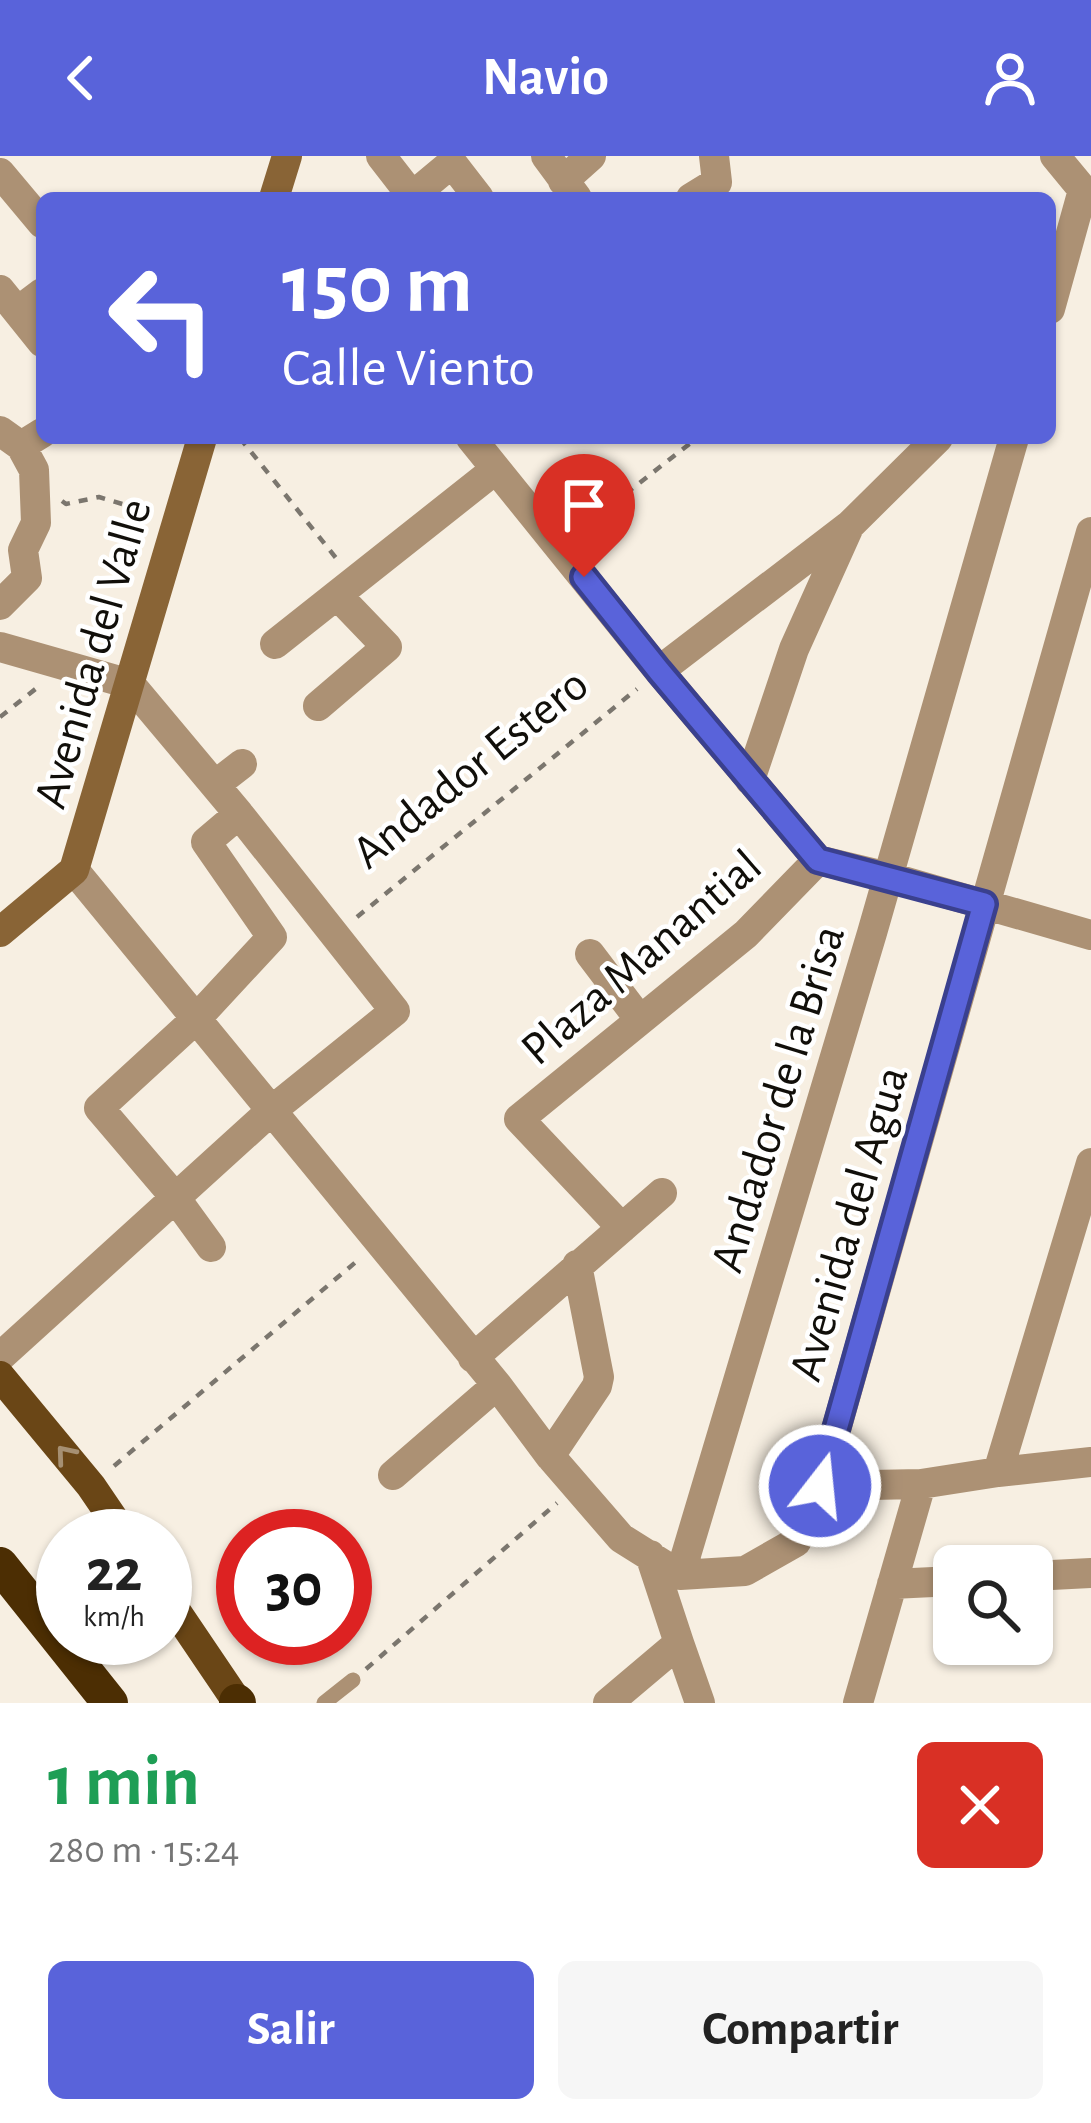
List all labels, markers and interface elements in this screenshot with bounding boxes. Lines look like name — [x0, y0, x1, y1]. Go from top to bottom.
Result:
icon: back — [48, 45, 114, 111]
icon: person — [977, 45, 1043, 111]
text: Navio — [482, 51, 609, 105]
icon: left — [84, 240, 240, 396]
text: 150 m — [282, 244, 473, 328]
text: Calle Viento — [282, 342, 535, 396]
pin — [533, 454, 635, 577]
icon: arrive — [551, 472, 617, 538]
street label: Avenida del Valle — [27, 494, 161, 814]
street label: Andador Estero — [344, 660, 598, 878]
street label: Plaza Manantial — [513, 842, 771, 1075]
street label: Andador de la Brisa — [703, 920, 854, 1278]
street label: Avenida del Agua — [782, 1061, 918, 1386]
position arrow — [757, 1423, 883, 1549]
one-way arrow — [57, 1446, 79, 1468]
speed limit sign: 30 — [216, 1509, 372, 1665]
text: 22 — [86, 1542, 142, 1602]
map controls — [933, 1545, 1053, 1665]
button: search — [933, 1545, 1053, 1665]
text: km/h — [83, 1602, 145, 1632]
button: close — [917, 1742, 1043, 1868]
text: 1 min — [48, 1746, 200, 1818]
text: 280 m · 15:24 — [48, 1831, 239, 1870]
button: Salir — [48, 1961, 534, 2099]
button: Compartir — [558, 1961, 1043, 2099]

